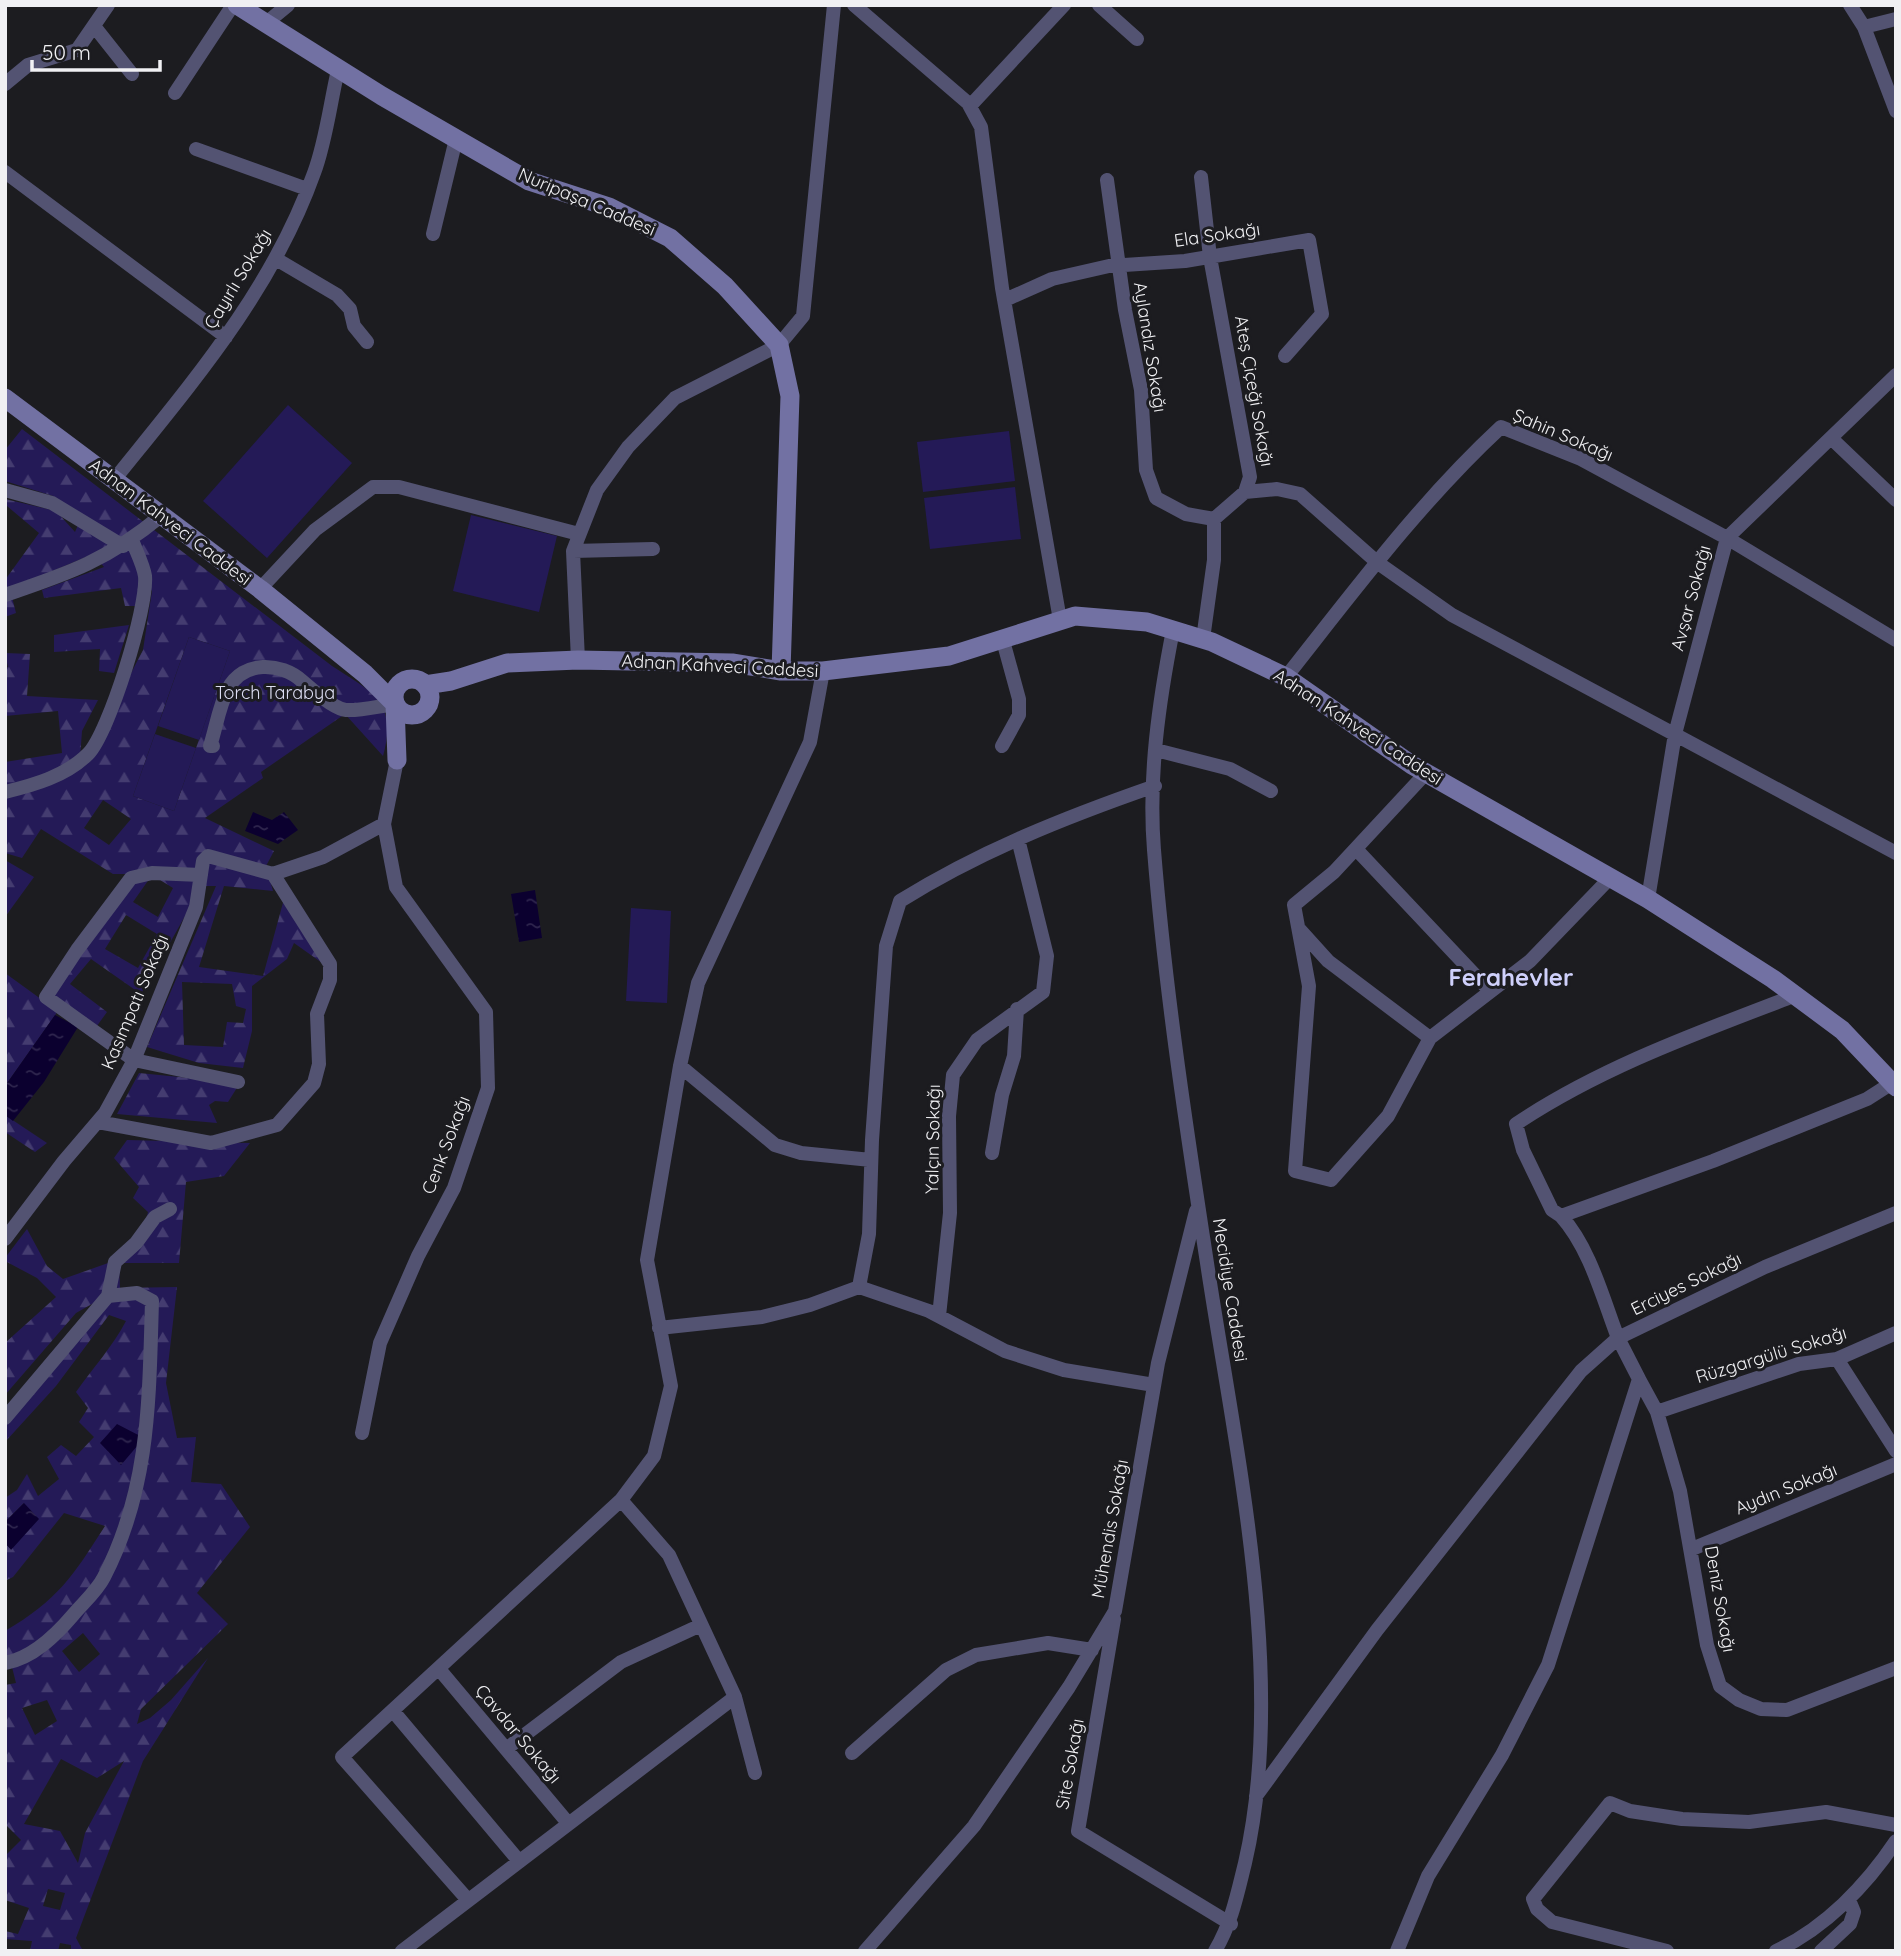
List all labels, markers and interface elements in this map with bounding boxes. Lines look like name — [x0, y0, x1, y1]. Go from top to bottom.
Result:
scale bar — [32, 28, 159, 72]
text: 50 m — [42, 39, 91, 65]
street label: Nuripaşa Caddesi — [515, 162, 659, 241]
street label: Ela Sokağı — [1172, 217, 1261, 252]
street label: Çayırlı Sokağı — [199, 224, 277, 333]
street label: Aylandız Sokağı — [1129, 280, 1172, 414]
street label: Ateş Çiçeği Sokağı — [1230, 314, 1279, 468]
street label: Şahin Sokağı — [1509, 403, 1617, 466]
street label: Adnan Kahveci Caddesi — [85, 453, 256, 590]
street label: Avşar Sokağı — [1665, 543, 1716, 653]
street label: Adnan Kahveci Caddesi — [621, 649, 819, 682]
street label: Adnan Kahveci Caddesi — [1269, 663, 1447, 790]
park label: Torch Tarabya — [215, 681, 335, 704]
street label: Kasımpatı Sokağı — [96, 931, 173, 1073]
district label: Ferahevler — [1449, 962, 1573, 992]
street label: Yalçın Sokağı — [920, 1084, 945, 1194]
street label: Cenk Sokağı — [416, 1092, 475, 1197]
street label: Mecidiye Caddesi — [1208, 1216, 1253, 1363]
street label: Erciyes Sokağı — [1627, 1247, 1745, 1320]
street label: Rüzgargülü Sokağı — [1693, 1321, 1849, 1388]
street label: Mühendis Sokağı — [1086, 1458, 1133, 1600]
street label: Aydın Sokağı — [1731, 1458, 1840, 1519]
street label: Deniz Sokağı — [1700, 1544, 1741, 1654]
street label: Çavdar Sokağı — [470, 1680, 566, 1788]
street label: Site Sokağı — [1050, 1717, 1089, 1811]

